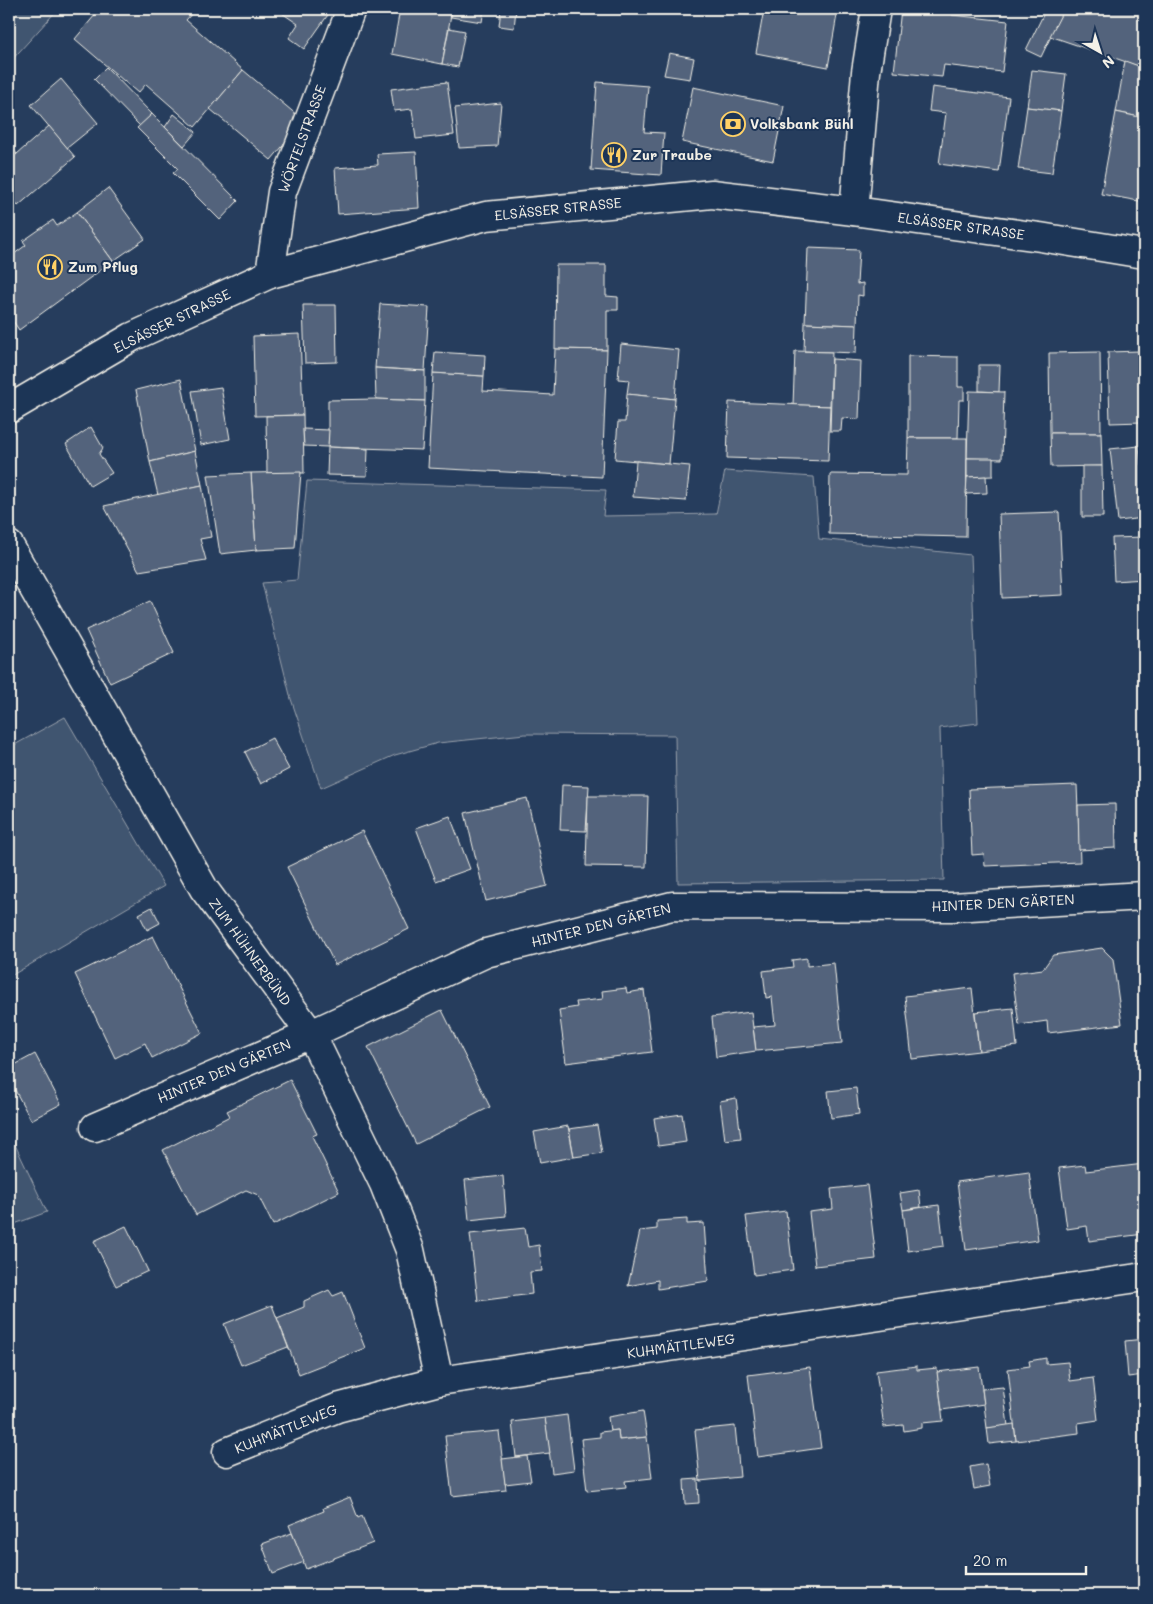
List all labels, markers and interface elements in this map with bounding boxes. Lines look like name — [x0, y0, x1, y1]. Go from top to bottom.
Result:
north arrow — [1076, 28, 1126, 78]
text: N — [1098, 52, 1119, 73]
street label: WÖRTELSTRASSE — [273, 82, 330, 195]
bank icon: Volksbank Bühl — [720, 111, 746, 137]
place label: Volksbank Bühl — [750, 114, 854, 133]
restaurant icon: Zur Traube — [601, 142, 627, 168]
place label: Zur Traube — [632, 145, 712, 164]
street label: ELSÄSSER STRASSE — [493, 192, 622, 225]
street label: ELSÄSSER STRASSE — [896, 207, 1026, 244]
restaurant icon: Zum Pflug — [37, 254, 63, 280]
place label: Zum Pflug — [68, 257, 138, 276]
street label: ELSÄSSER STRASSE — [110, 284, 233, 357]
street label: HINTER DEN GÄRTEN — [931, 889, 1075, 916]
street label: ZUM HÜHNERBÜND — [205, 894, 296, 1009]
street label: HINTER DEN GÄRTEN — [529, 898, 673, 951]
street label: HINTER DEN GÄRTEN — [154, 1034, 294, 1107]
street label: KUHMÄTTLEWEG — [626, 1329, 736, 1362]
street label: KUHMÄTTLEWEG — [232, 1399, 340, 1458]
scale bar — [966, 1544, 1086, 1576]
text: 20 m — [973, 1550, 1007, 1570]

